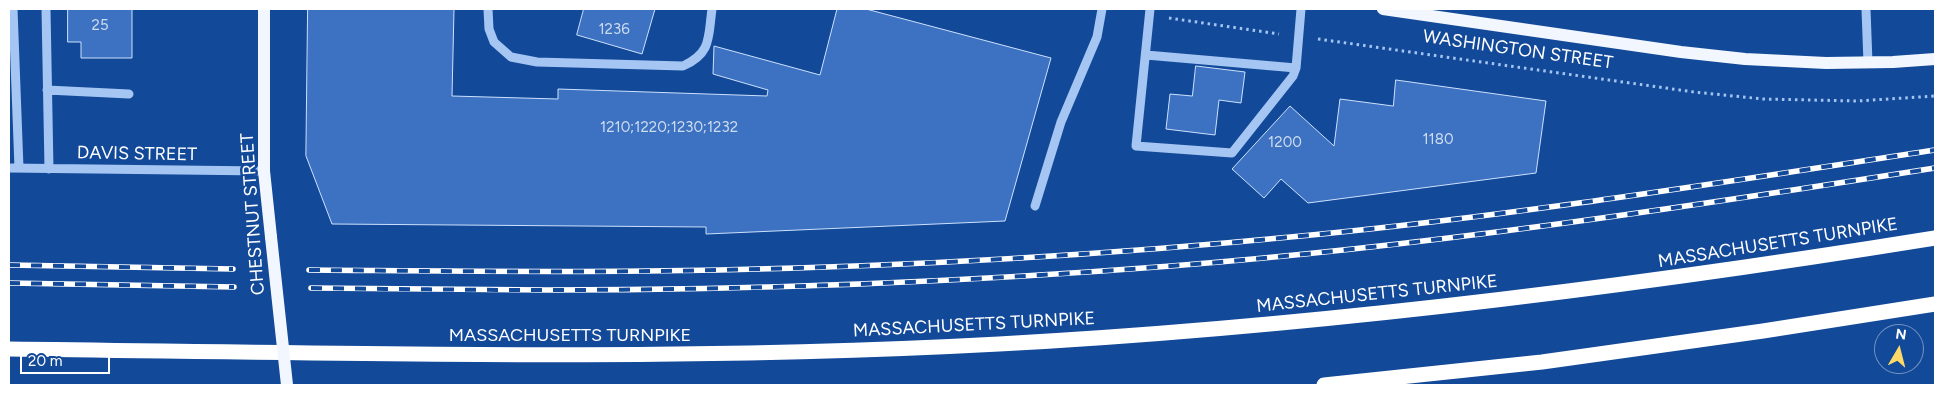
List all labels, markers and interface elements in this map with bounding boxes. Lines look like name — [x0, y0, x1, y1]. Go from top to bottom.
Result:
house number: 25 — [91, 17, 109, 35]
house number: 1236 — [598, 21, 630, 39]
street label: WASHINGTON STREET — [1422, 26, 1614, 74]
house number: 1210;1220;1230;1232 — [600, 119, 738, 137]
house number: 1180 — [1422, 131, 1454, 149]
street label: CHESTNUT STREET — [237, 132, 269, 296]
house number: 1200 — [1268, 134, 1302, 152]
street label: DAVIS STREET — [77, 142, 197, 166]
street label: MASSACHUSETTS TURNPIKE — [1657, 213, 1899, 273]
street label: MASSACHUSETTS TURNPIKE — [1255, 271, 1499, 317]
street label: MASSACHUSETTS TURNPIKE — [852, 308, 1096, 342]
north arrow — [1874, 324, 1924, 374]
street label: MASSACHUSETTS TURNPIKE — [449, 325, 691, 347]
text: N — [1894, 325, 1908, 344]
scale bar — [22, 342, 112, 374]
text: 20 m — [28, 352, 62, 370]

